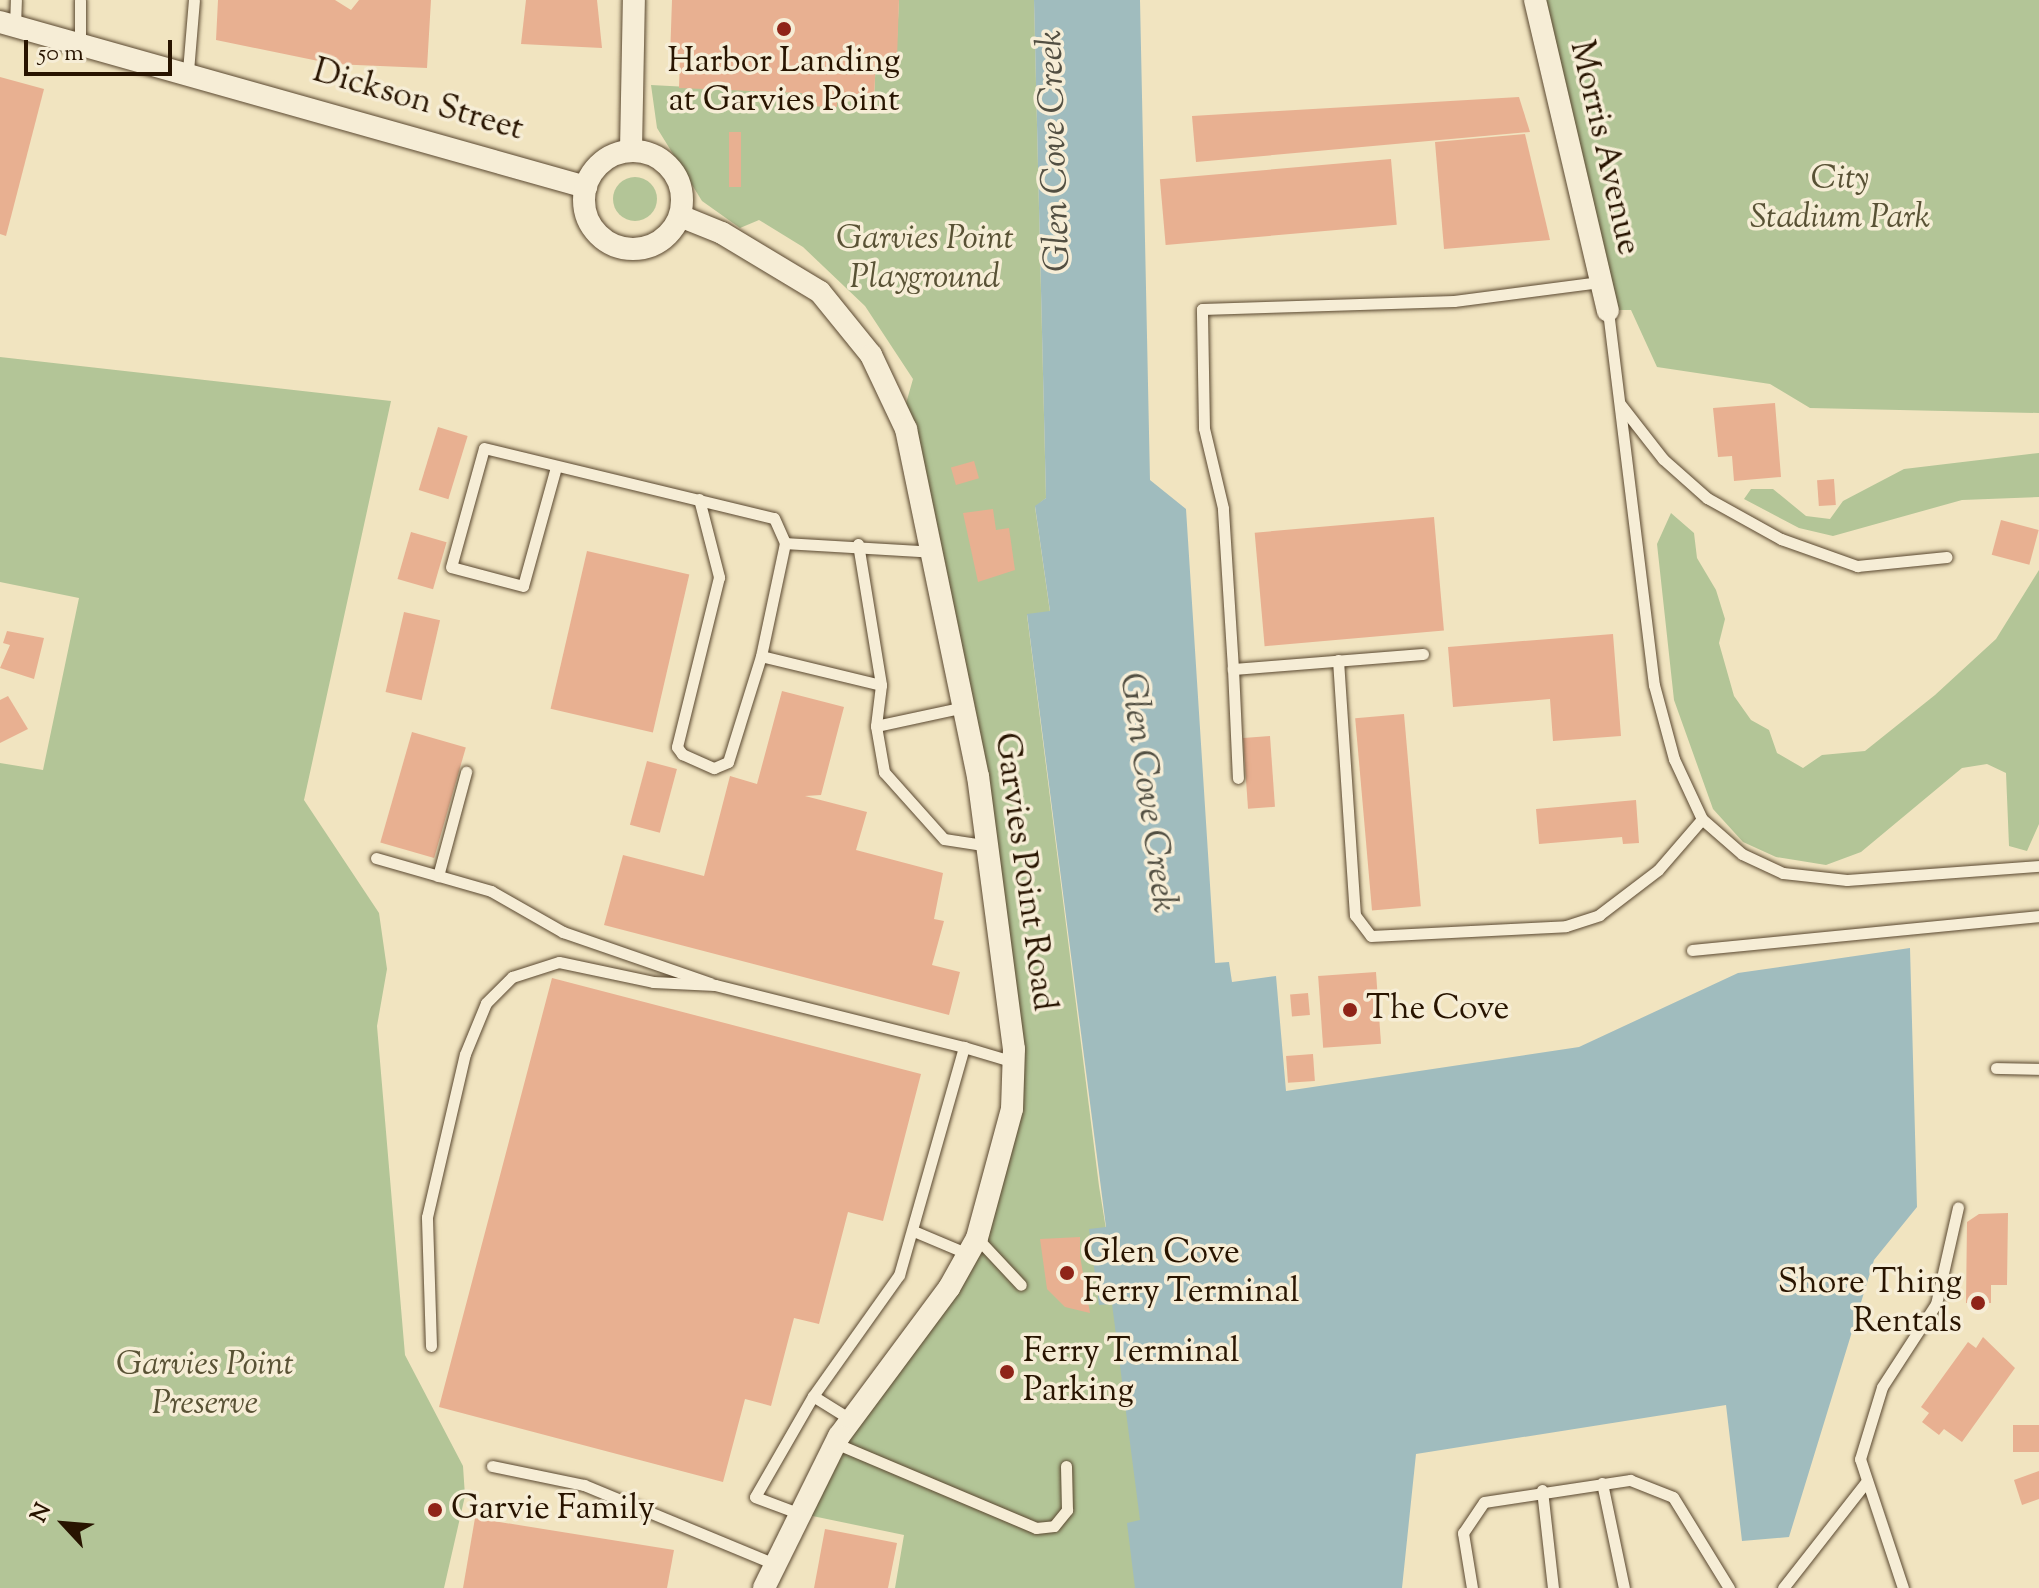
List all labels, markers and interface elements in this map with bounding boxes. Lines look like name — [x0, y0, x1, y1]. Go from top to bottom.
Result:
marker: Harbor Landing at Garvies Point — [775, 20, 793, 38]
scale bar — [28, 24, 176, 74]
water label: Glen Cove Creek — [1030, 30, 1082, 272]
text: 50 m — [38, 37, 84, 71]
street label: Morris Avenue — [1560, 37, 1648, 259]
place label: Harbor Landing at Garvies Point — [668, 42, 900, 122]
street label: Dickson Street — [308, 51, 528, 151]
park label: City Stadium Park — [1750, 159, 1930, 238]
park label: Garvies Point Playground — [836, 219, 1014, 298]
water label: Glen Cove Creek — [1108, 670, 1184, 916]
street label: Garvies Point Road — [984, 730, 1064, 1014]
place label: The Cove — [1366, 990, 1509, 1030]
marker: The Cove — [1341, 1001, 1359, 1019]
place label: Glen Cove Ferry Terminal — [1083, 1233, 1299, 1312]
place label: Shore Thing Rentals — [1778, 1263, 1962, 1342]
marker: Glen Cove Ferry Terminal — [1058, 1264, 1076, 1282]
marker: Shore Thing Rentals — [1969, 1294, 1987, 1312]
place label: Ferry Terminal Parking — [1023, 1332, 1239, 1412]
park label: Garvies Point Preserve — [116, 1345, 294, 1424]
marker: Ferry Terminal Parking — [998, 1363, 1016, 1381]
north arrow — [24, 1484, 104, 1564]
place label: Garvie Family — [451, 1490, 655, 1530]
text: N — [24, 1499, 61, 1528]
marker: Garvie Family — [426, 1501, 444, 1519]

